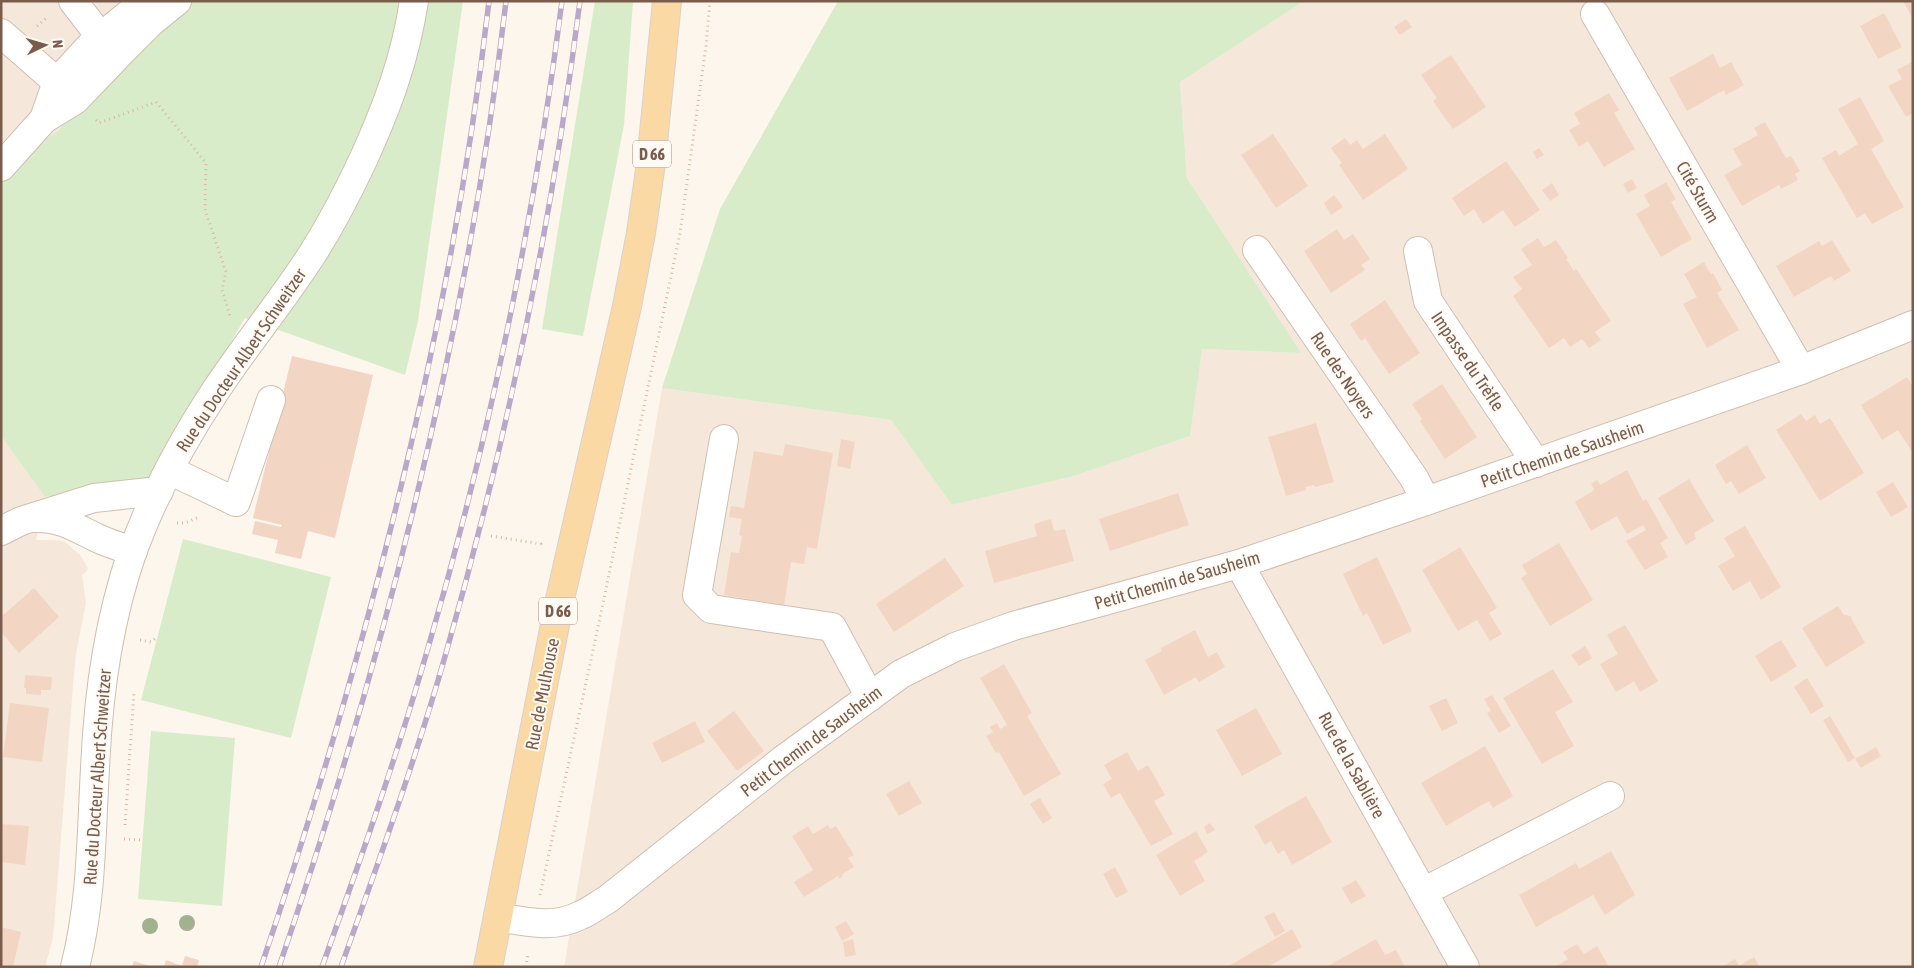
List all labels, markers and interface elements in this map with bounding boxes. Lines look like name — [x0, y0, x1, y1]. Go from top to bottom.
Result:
north arrow — [20, 20, 70, 70]
text: N — [50, 39, 66, 49]
road number: D 66 — [633, 140, 671, 168]
street label: Cité Sturm — [1672, 157, 1724, 227]
street label: Rue du Docteur Albert Schweitzer — [172, 264, 311, 456]
street label: Impasse du Trèfle — [1427, 307, 1509, 415]
street label: Rue des Noyers — [1306, 328, 1380, 422]
street label: Petit Chemin de Sausheim — [1478, 416, 1646, 492]
street label: Petit Chemin de Sausheim — [1092, 546, 1262, 614]
road number: D 66 — [539, 598, 577, 624]
street label: Rue de Mulhouse — [521, 636, 563, 752]
street label: Rue du Docteur Albert Schweitzer — [79, 667, 115, 886]
street label: Petit Chemin de Sausheim — [736, 681, 886, 801]
street label: Rue de la Sablière — [1314, 708, 1390, 822]

